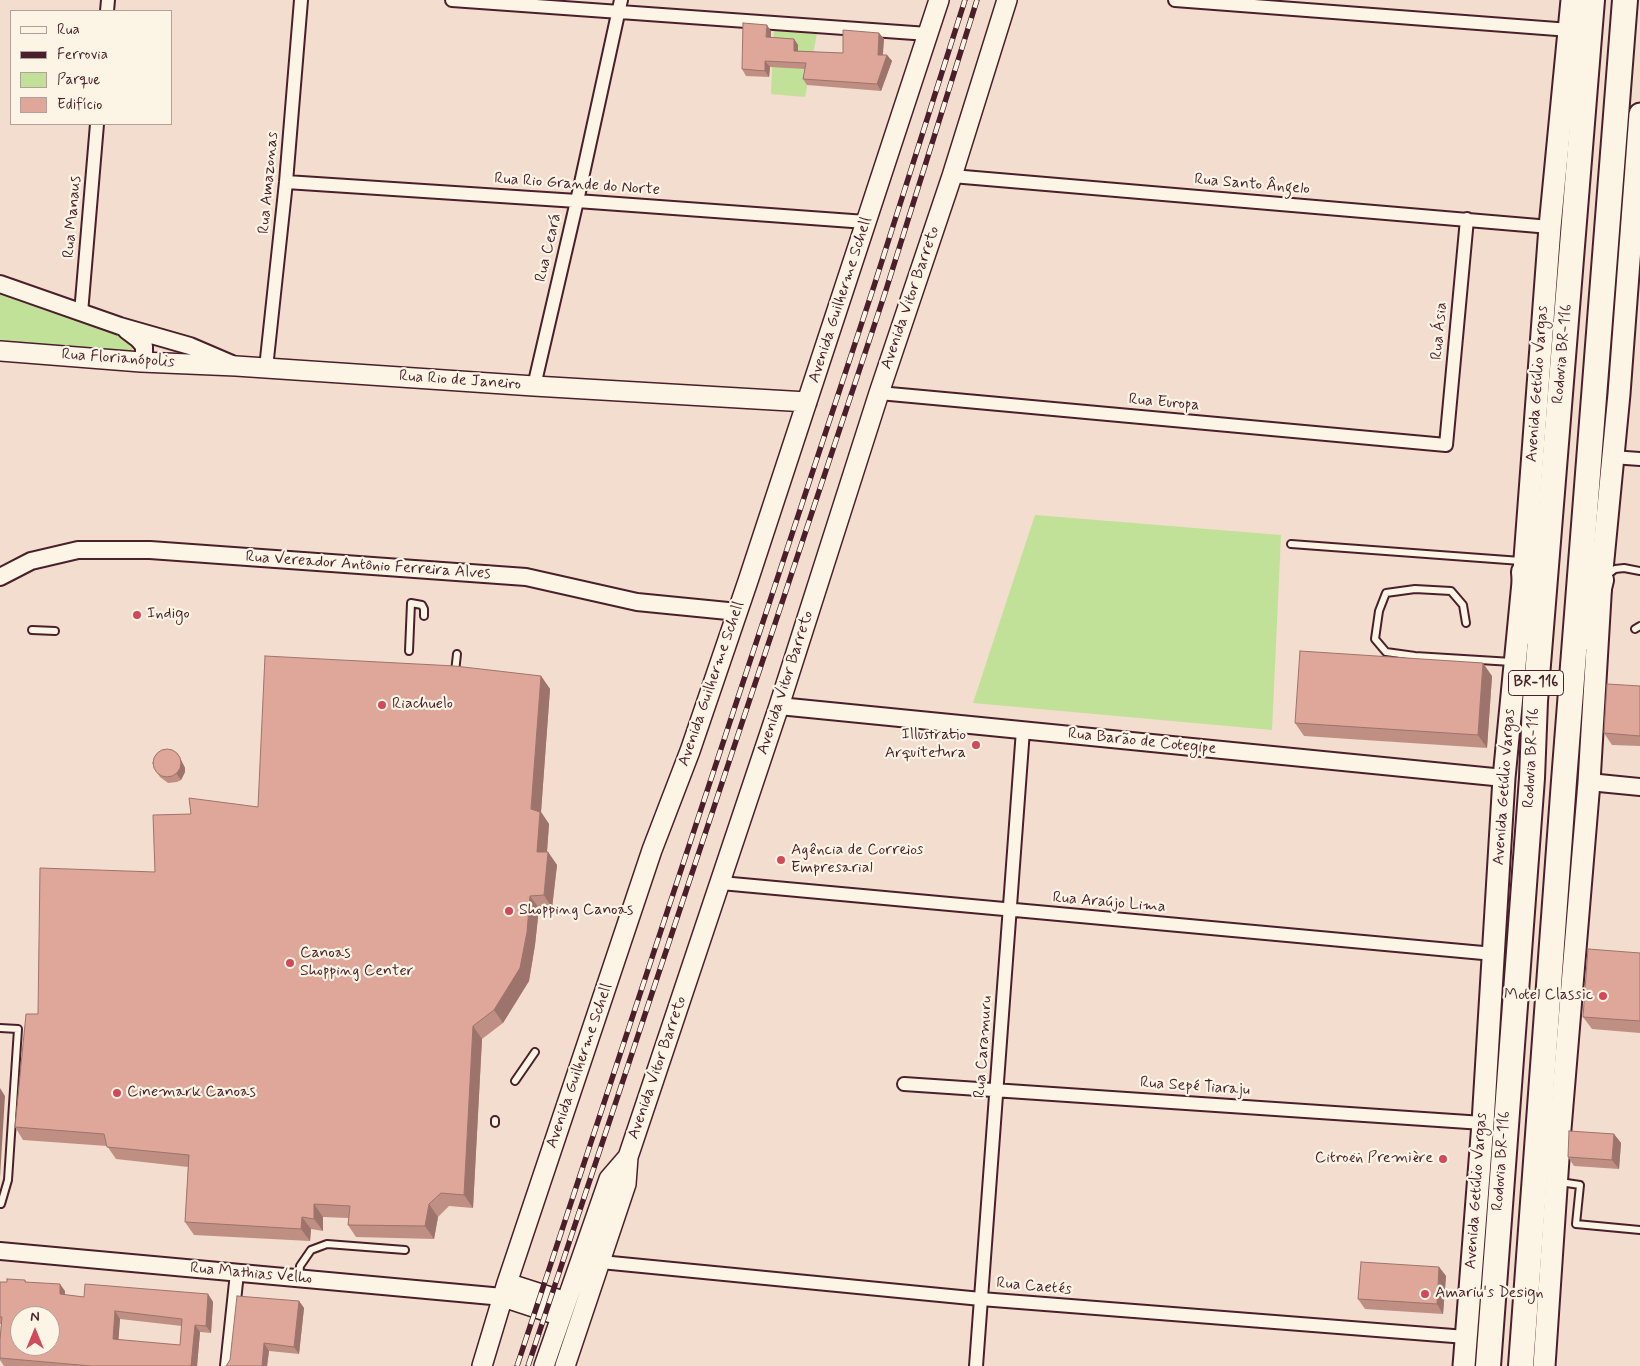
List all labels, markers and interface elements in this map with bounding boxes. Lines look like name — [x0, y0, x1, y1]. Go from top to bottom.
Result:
legend — [10, 10, 172, 125]
text: Rua — [57, 20, 80, 40]
text: Ferrovia — [57, 45, 108, 65]
text: Parque — [57, 70, 100, 90]
text: Edifício — [57, 95, 102, 115]
street label: Rua Amazonas — [255, 131, 283, 235]
street label: Rua Rio Grande do Norte — [493, 170, 661, 200]
street label: Rua Santo Ângelo — [1193, 170, 1311, 200]
street label: Rua Manaus — [60, 175, 86, 259]
street label: Rua Ceará — [532, 212, 566, 284]
street label: Avenida Guilherme Schell — [805, 215, 877, 385]
street label: Avenida Vitor Barreto — [878, 224, 944, 372]
street label: Rua Ásia — [1428, 301, 1452, 361]
street label: Rodovia BR-116 — [1549, 303, 1577, 405]
street label: Avenida Getúlio Vargas — [1523, 305, 1553, 463]
street label: Rua Florianópolis — [61, 345, 175, 373]
street label: Rua Rio de Janeiro — [398, 367, 522, 395]
street label: Rua Europa — [1128, 390, 1200, 416]
street label: Rua Vereador Antônio Ferreira Alves — [245, 548, 491, 584]
street label: Avenida Guilherme Schell — [675, 599, 749, 769]
place label: Indigo — [147, 605, 190, 625]
marker: Indigo — [131, 609, 143, 621]
street label: Avenida Vitor Barreto — [754, 609, 818, 757]
road number: BR-116 — [1508, 670, 1564, 696]
place label: Riachuelo — [392, 695, 453, 715]
marker: Riachuelo — [376, 699, 388, 711]
street label: Rodovia BR-116 — [1520, 707, 1544, 809]
street label: Avenida Getúlio Vargas — [1490, 708, 1520, 866]
street label: Rua Barão de Cotegipe — [1067, 725, 1217, 759]
place label: Illustratio Arquitetura — [885, 726, 966, 764]
marker: Illustratio Arquitetura — [970, 739, 982, 751]
place label: Agência de Correios Empresarial — [791, 841, 923, 879]
marker: Agência de Correios Empresarial — [775, 854, 787, 866]
street label: Rua Araújo Lima — [1052, 888, 1166, 918]
place label: Shopping Canoas — [519, 901, 633, 921]
marker: Shopping Canoas — [503, 905, 515, 917]
place label: Canoas Shopping Center — [300, 944, 413, 982]
marker: Canoas Shopping Center — [284, 957, 296, 969]
street label: Avenida Guilherme Schell — [543, 981, 617, 1151]
place label: Motel Classic — [1504, 986, 1593, 1006]
marker: Motel Classic — [1597, 990, 1609, 1002]
street label: Avenida Vitor Barreto — [625, 994, 691, 1142]
street label: Rua Caramuru — [971, 995, 997, 1099]
street label: Rua Sepé Tiaraju — [1139, 1074, 1251, 1100]
place label: Cinemark Canoas — [127, 1083, 256, 1103]
marker: Cinemark Canoas — [111, 1087, 123, 1099]
street label: Rodovia BR-116 — [1489, 1110, 1515, 1212]
street label: Avenida Getúlio Vargas — [1462, 1112, 1492, 1270]
place label: Citroën Première — [1315, 1149, 1433, 1169]
marker: Citroën Première — [1437, 1153, 1449, 1165]
street label: Rua Mathias Velho — [189, 1259, 313, 1289]
street label: Rua Caetés — [995, 1274, 1073, 1300]
place label: Amariu's Design — [1435, 1284, 1544, 1304]
marker: Amariu's Design — [1419, 1288, 1431, 1300]
north arrow — [10, 1306, 60, 1356]
text: N — [30, 1308, 40, 1326]

